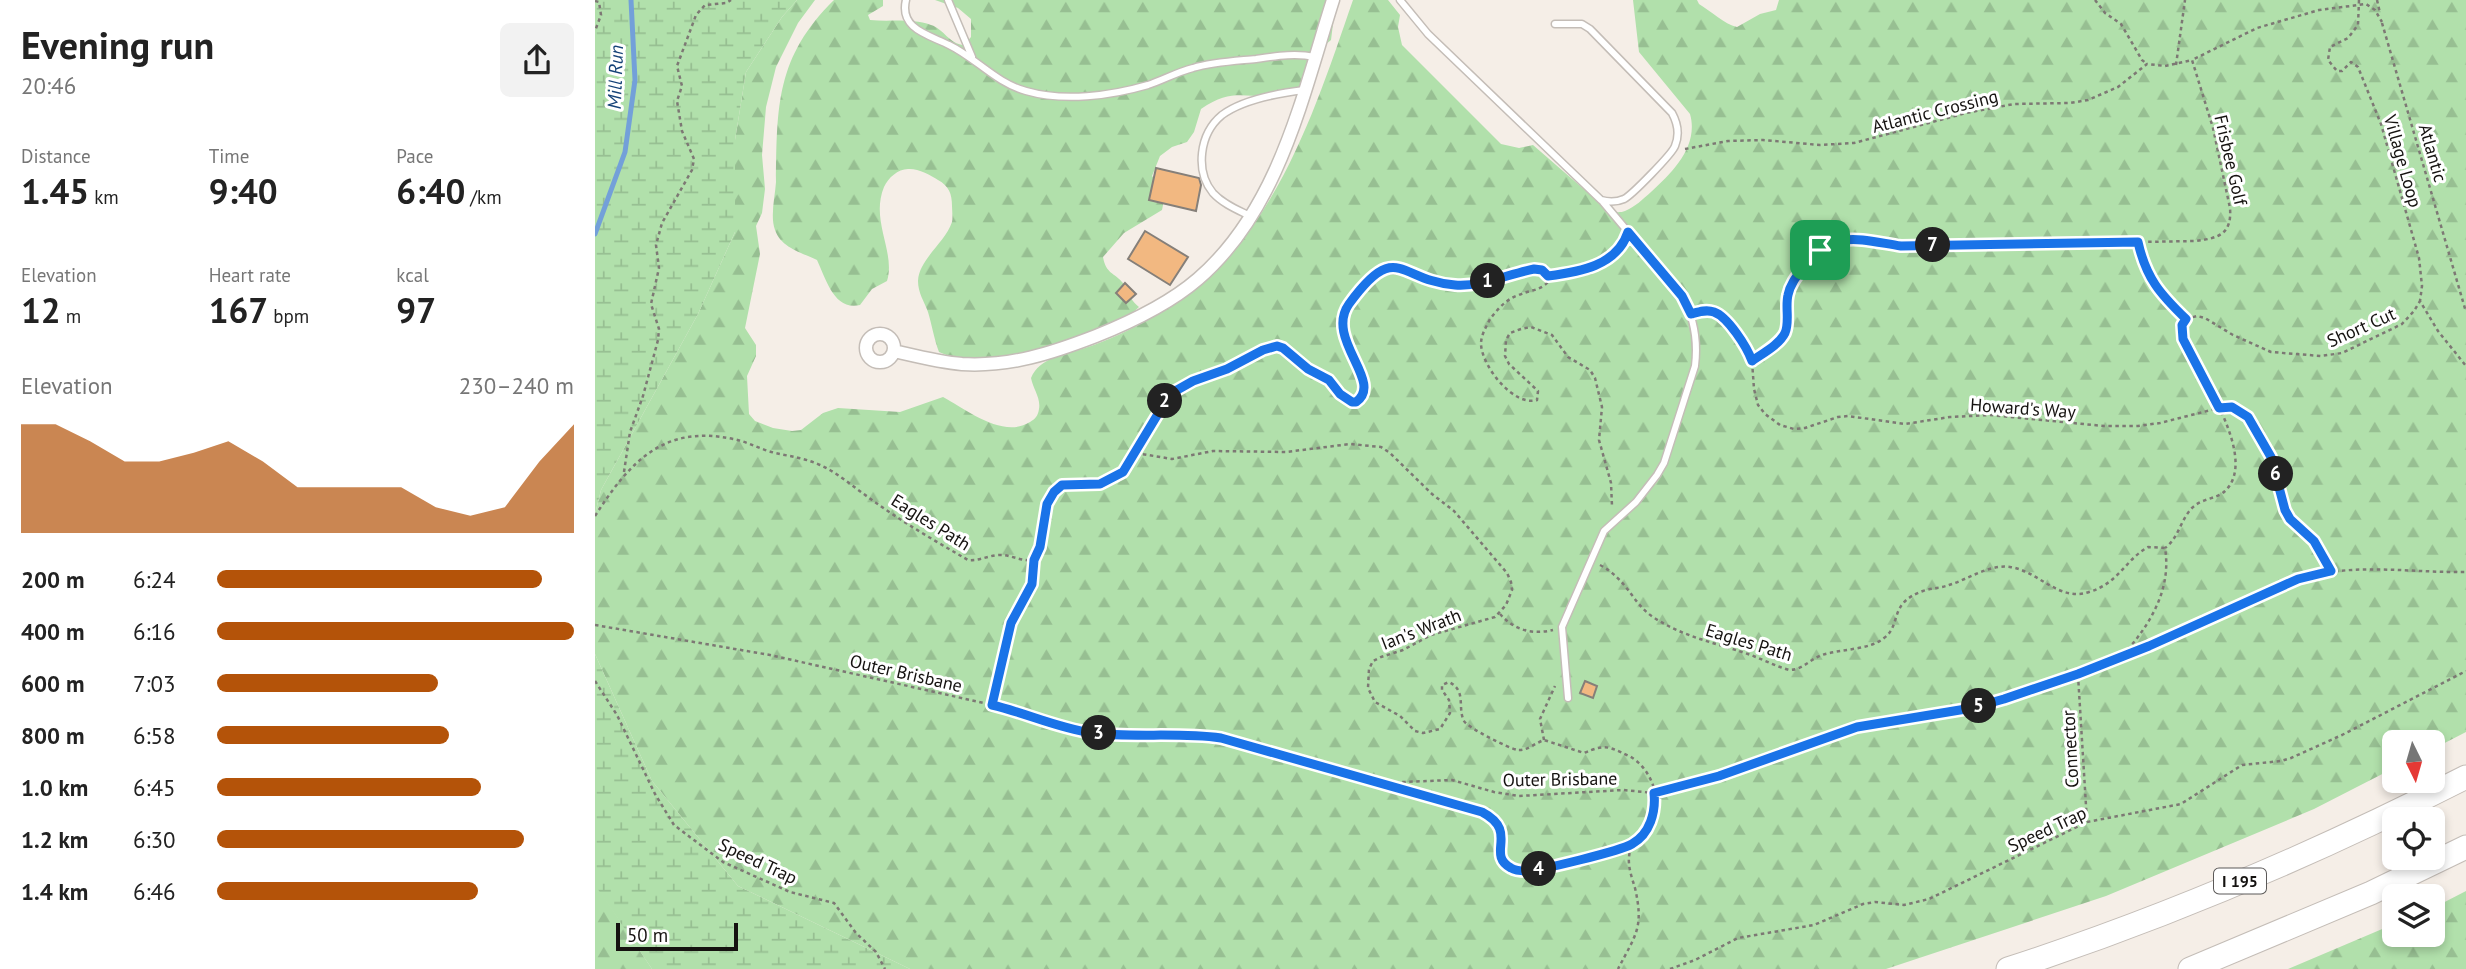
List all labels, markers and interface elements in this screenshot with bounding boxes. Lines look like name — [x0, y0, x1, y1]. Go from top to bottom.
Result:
text: Evening run — [21, 20, 214, 69]
button: share — [500, 23, 574, 97]
water label: Mill Run — [602, 44, 628, 110]
text: 20:46 — [21, 71, 76, 100]
street label: Atlantic Crossing — [1870, 84, 2000, 138]
street label: Village Loop — [2379, 111, 2427, 210]
street label: Frisbee Golf — [2209, 113, 2253, 209]
street label: Atlantic — [2414, 121, 2452, 185]
text: Distance — [21, 144, 91, 168]
text: Time — [209, 144, 249, 168]
text: Pace — [396, 144, 434, 168]
text: 1.45 — [21, 168, 89, 214]
text: 9:40 — [209, 168, 278, 214]
text: 6:40 — [396, 168, 465, 214]
text: km — [89, 185, 119, 209]
text: /km — [465, 185, 502, 209]
pin — [1790, 220, 1850, 280]
pin: 7 — [1915, 228, 1951, 262]
icon: arrive — [1801, 231, 1839, 269]
text: 7 — [1927, 232, 1938, 256]
text: Elevation — [21, 263, 97, 287]
text: Heart rate — [209, 263, 291, 287]
text: kcal — [396, 263, 429, 287]
pin: 1 — [1471, 264, 1505, 298]
text: 1 — [1482, 268, 1493, 292]
text: 12 — [21, 287, 61, 333]
text: 167 — [209, 287, 268, 333]
text: 97 — [396, 287, 436, 333]
street label: Short Cut — [2323, 302, 2399, 352]
text: m — [61, 304, 81, 328]
text: bpm — [268, 304, 309, 328]
text: Elevation — [21, 371, 113, 400]
text: 230–240 m — [459, 371, 574, 400]
pin: 2 — [1147, 384, 1183, 418]
text: 2 — [1159, 388, 1170, 412]
street label: Howard's Way — [1969, 393, 2077, 423]
pin: 6 — [2259, 456, 2293, 491]
text: 6 — [2270, 461, 2281, 485]
street label: Eagles Path — [887, 489, 975, 555]
text: 200 m — [21, 565, 84, 594]
text: 6:24 — [133, 565, 176, 594]
street label: Ian's Wrath — [1378, 603, 1464, 655]
text: 400 m — [21, 617, 84, 646]
text: 6:16 — [133, 617, 176, 646]
street label: Eagles Path — [1703, 618, 1795, 666]
street label: Outer Brisbane — [848, 649, 964, 697]
text: 600 m — [21, 669, 84, 698]
text: 7:03 — [133, 669, 176, 698]
pin: 5 — [1961, 688, 1997, 724]
text: 5 — [1973, 693, 1984, 717]
street label: Connector — [2056, 710, 2084, 788]
pin: 3 — [1081, 716, 1117, 750]
text: 3 — [1093, 720, 1104, 744]
text: 800 m — [21, 721, 84, 750]
text: 6:58 — [133, 721, 176, 750]
north arrow — [2382, 730, 2445, 793]
map controls — [2382, 730, 2445, 947]
street label: Outer Brisbane — [1502, 767, 1618, 791]
text: 1.0 km — [21, 773, 88, 802]
text: 6:45 — [133, 773, 176, 802]
street label: Speed Trap — [2004, 801, 2090, 857]
button: locate — [2382, 807, 2445, 870]
text: 1.2 km — [21, 825, 88, 854]
text: 6:30 — [133, 825, 176, 854]
street label: Speed Trap — [715, 833, 801, 889]
pin: 4 — [1521, 852, 1557, 886]
text: 4 — [1533, 856, 1544, 880]
road number: I 195 — [2214, 868, 2266, 894]
text: 1.4 km — [21, 877, 88, 906]
text: 6:46 — [133, 877, 176, 906]
button: layers — [2382, 884, 2445, 947]
scale bar — [616, 920, 739, 952]
text: 50 m — [627, 923, 668, 947]

